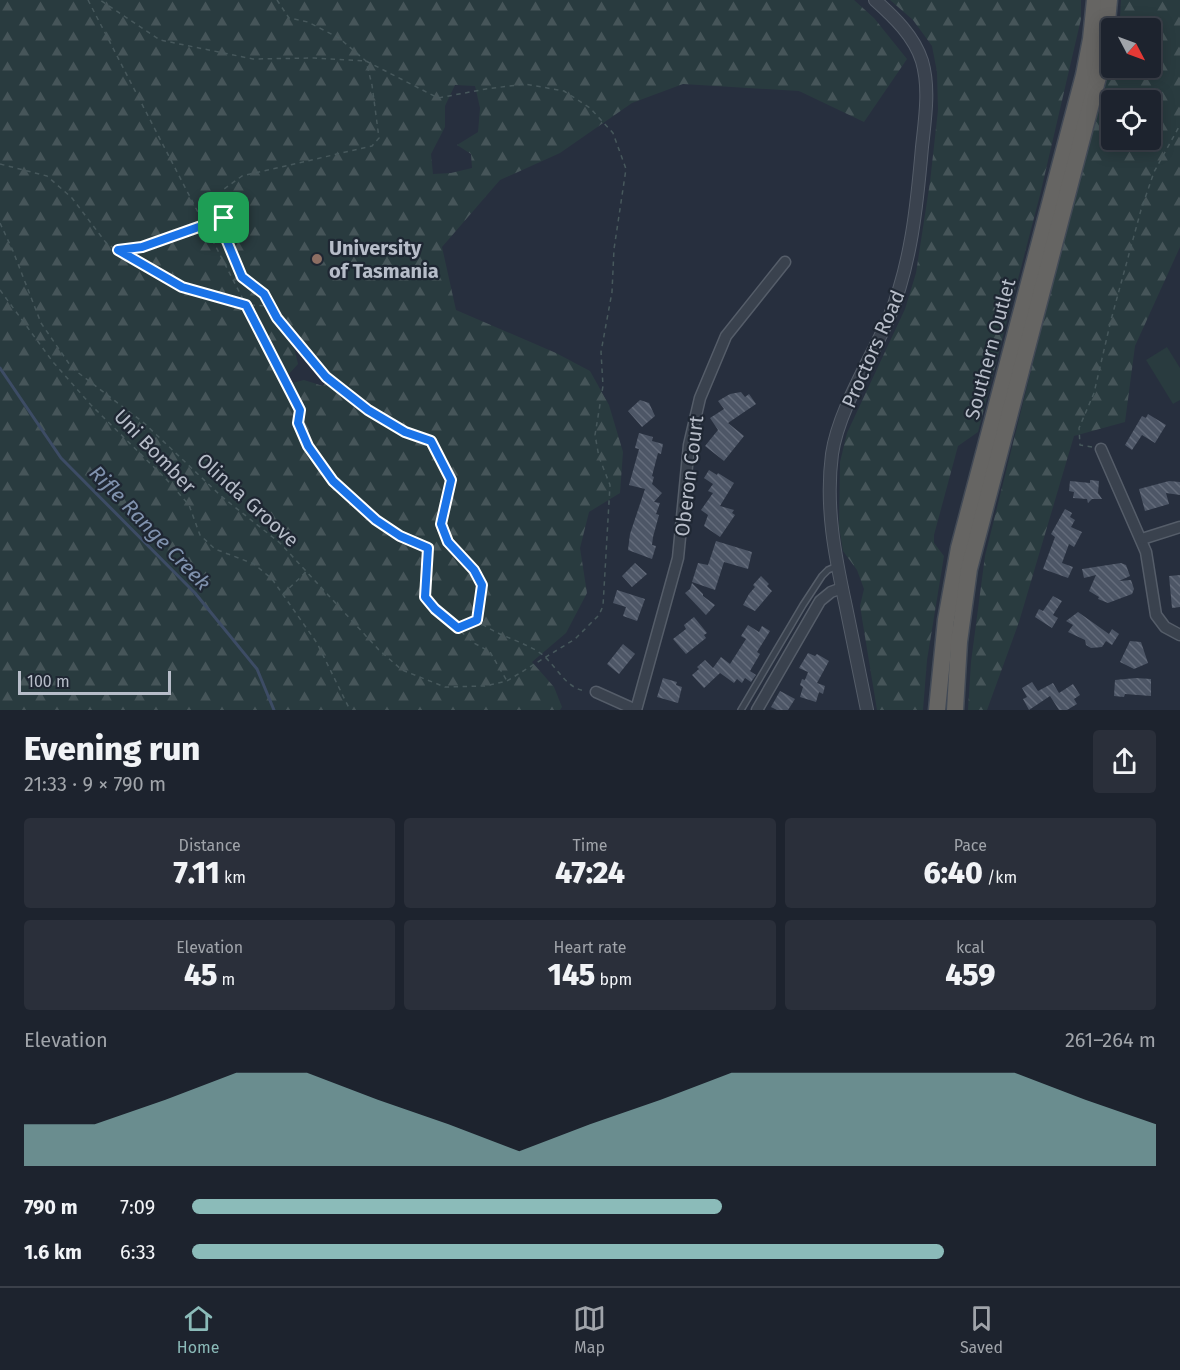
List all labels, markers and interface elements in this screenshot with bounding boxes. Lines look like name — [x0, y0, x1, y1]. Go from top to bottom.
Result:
north arrow — [1101, 18, 1161, 78]
map controls — [1101, 18, 1161, 150]
button: locate — [1101, 90, 1161, 150]
pin — [198, 192, 249, 243]
icon: arrive — [207, 201, 240, 234]
place label: University of Tasmania — [329, 236, 439, 283]
marker: University of Tasmania — [310, 252, 324, 266]
street label: Southern Outlet — [960, 275, 1021, 422]
street label: Proctors Road — [836, 286, 910, 412]
street label: Uni Bomber — [109, 404, 201, 498]
street label: Oberon Court — [670, 413, 708, 538]
street label: Olinda Groove — [192, 448, 304, 552]
water label: Rifle Range Creek — [84, 460, 216, 596]
scale bar — [18, 668, 171, 696]
text: 100 m — [27, 672, 70, 691]
text: Evening run — [24, 729, 200, 769]
button: share — [1093, 730, 1156, 793]
text: 21:33 · 9 × 790 m — [24, 772, 166, 796]
text: Distance — [179, 836, 241, 855]
text: Time — [572, 836, 608, 855]
text: Pace — [954, 836, 987, 855]
text: 7.11 — [173, 855, 220, 891]
text: 47:24 — [555, 855, 625, 891]
text: 6:40 — [923, 855, 983, 891]
text: km — [220, 868, 246, 887]
text: /km — [983, 868, 1017, 887]
text: Elevation — [176, 938, 243, 957]
text: Heart rate — [554, 938, 626, 957]
text: kcal — [956, 938, 985, 957]
text: 45 — [184, 957, 217, 993]
text: 145 — [548, 957, 595, 993]
text: 459 — [945, 957, 995, 993]
text: m — [217, 970, 235, 989]
text: bpm — [595, 970, 632, 989]
text: Elevation — [24, 1028, 108, 1052]
text: 261–264 m — [1065, 1028, 1156, 1052]
text: 790 m — [24, 1195, 78, 1219]
text: 7:09 — [120, 1195, 155, 1219]
text: 1.6 km — [24, 1240, 82, 1264]
text: 6:33 — [120, 1240, 156, 1264]
tab: Home — [177, 1302, 220, 1357]
tab: Map — [573, 1302, 606, 1357]
tab: Saved — [960, 1302, 1003, 1357]

